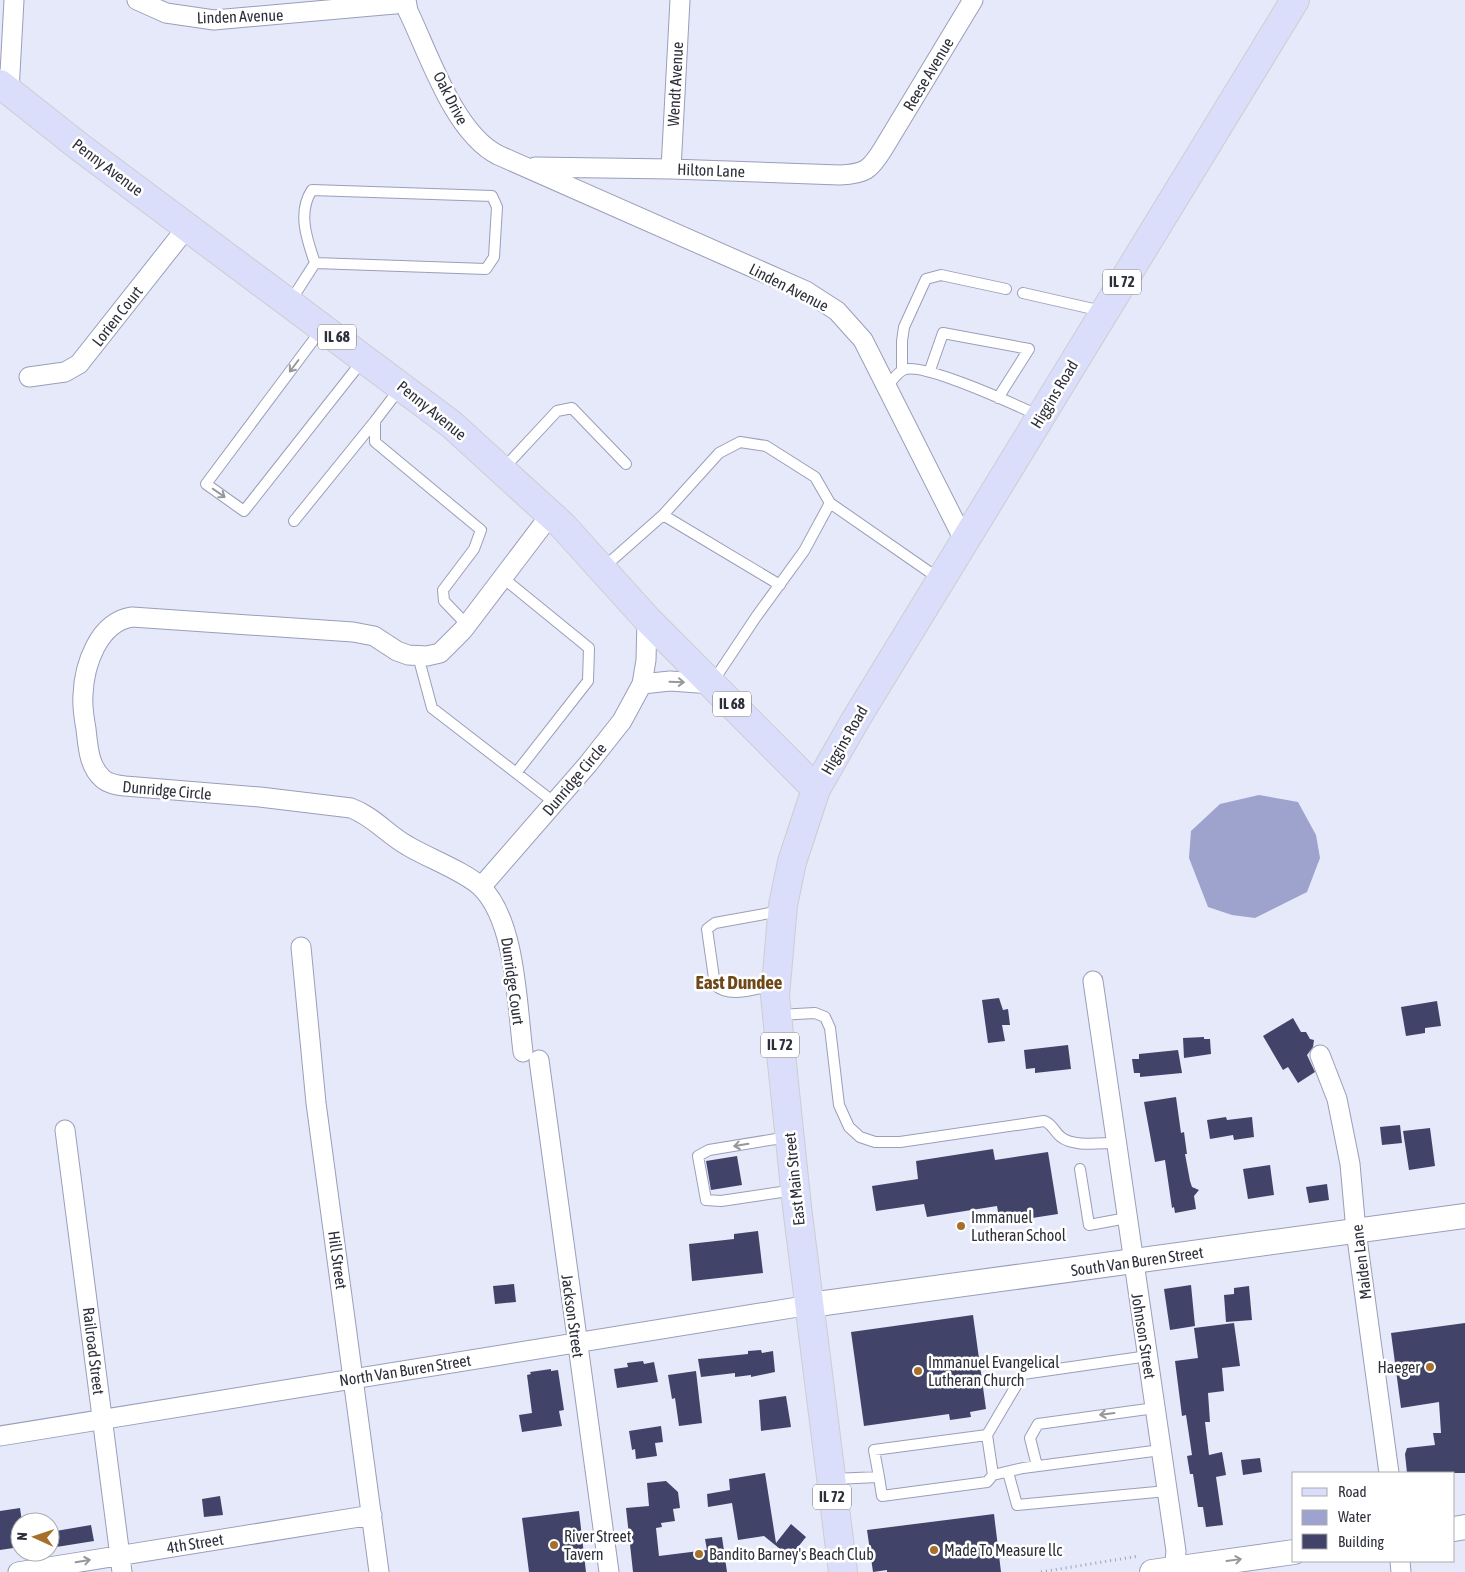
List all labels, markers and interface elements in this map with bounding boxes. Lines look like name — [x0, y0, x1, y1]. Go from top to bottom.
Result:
street label: Linden Avenue — [196, 5, 284, 27]
street label: Reese Avenue — [899, 34, 957, 114]
street label: Wendt Avenue — [664, 41, 686, 127]
street label: Oak Drive — [430, 68, 472, 128]
street label: Penny Avenue — [69, 135, 147, 200]
street label: Hilton Lane — [677, 160, 745, 180]
street label: Linden Avenue — [746, 259, 832, 315]
road number: IL 72 — [1103, 270, 1141, 294]
street label: Lorien Court — [88, 282, 146, 349]
road number: IL 68 — [318, 324, 356, 350]
street label: Higgins Road — [1027, 357, 1082, 432]
one-way arrow — [289, 359, 299, 373]
street label: Penny Avenue — [393, 377, 470, 444]
one-way arrow — [212, 488, 226, 498]
one-way arrow — [668, 677, 684, 687]
road number: IL 68 — [713, 692, 751, 716]
street label: Higgins Road — [817, 702, 872, 778]
street label: Dunridge Circle — [538, 739, 610, 820]
street label: Dunridge Circle — [122, 777, 212, 804]
street label: Dunridge Court — [497, 936, 528, 1026]
district label: East Dundee — [696, 971, 783, 993]
road number: IL 72 — [761, 1032, 799, 1058]
street label: East Main Street — [780, 1131, 808, 1226]
one-way arrow — [733, 1140, 749, 1150]
place label: Immanuel Lutheran School — [971, 1208, 1067, 1244]
marker: Immanuel Lutheran School — [955, 1220, 967, 1232]
street label: Maiden Lane — [1347, 1224, 1375, 1300]
street label: Hill Street — [325, 1230, 351, 1291]
street label: South Van Buren Street — [1070, 1243, 1205, 1279]
street label: Jackson Street — [558, 1273, 588, 1359]
street label: Johnson Street — [1128, 1292, 1160, 1380]
street label: Railroad Street — [80, 1306, 108, 1396]
street label: North Van Buren Street — [338, 1351, 473, 1389]
place label: Immanuel Evangelical Lutheran Church — [928, 1353, 1060, 1389]
place label: Haeger — [1377, 1358, 1420, 1377]
marker: Haeger — [1424, 1361, 1436, 1373]
marker: Immanuel Evangelical Lutheran Church — [912, 1365, 924, 1377]
one-way arrow — [1099, 1409, 1115, 1419]
legend — [1292, 1472, 1455, 1562]
text: Road — [1338, 1483, 1367, 1500]
road number: IL 72 — [813, 1484, 851, 1510]
text: Water — [1338, 1508, 1371, 1525]
north arrow — [10, 1512, 60, 1562]
place label: River Street Tavern — [564, 1527, 632, 1563]
street label: 4th Street — [165, 1530, 225, 1556]
text: N — [14, 1532, 30, 1541]
text: Building — [1338, 1533, 1384, 1550]
marker: River Street Tavern — [548, 1539, 560, 1551]
place label: Made To Measure llc — [944, 1541, 1062, 1559]
marker: Made To Measure llc — [928, 1544, 940, 1556]
place label: Bandito Barney's Beach Club — [709, 1545, 874, 1564]
marker: Bandito Barney's Beach Club — [693, 1548, 705, 1560]
one-way arrow — [1226, 1555, 1242, 1565]
one-way arrow — [75, 1556, 91, 1566]

